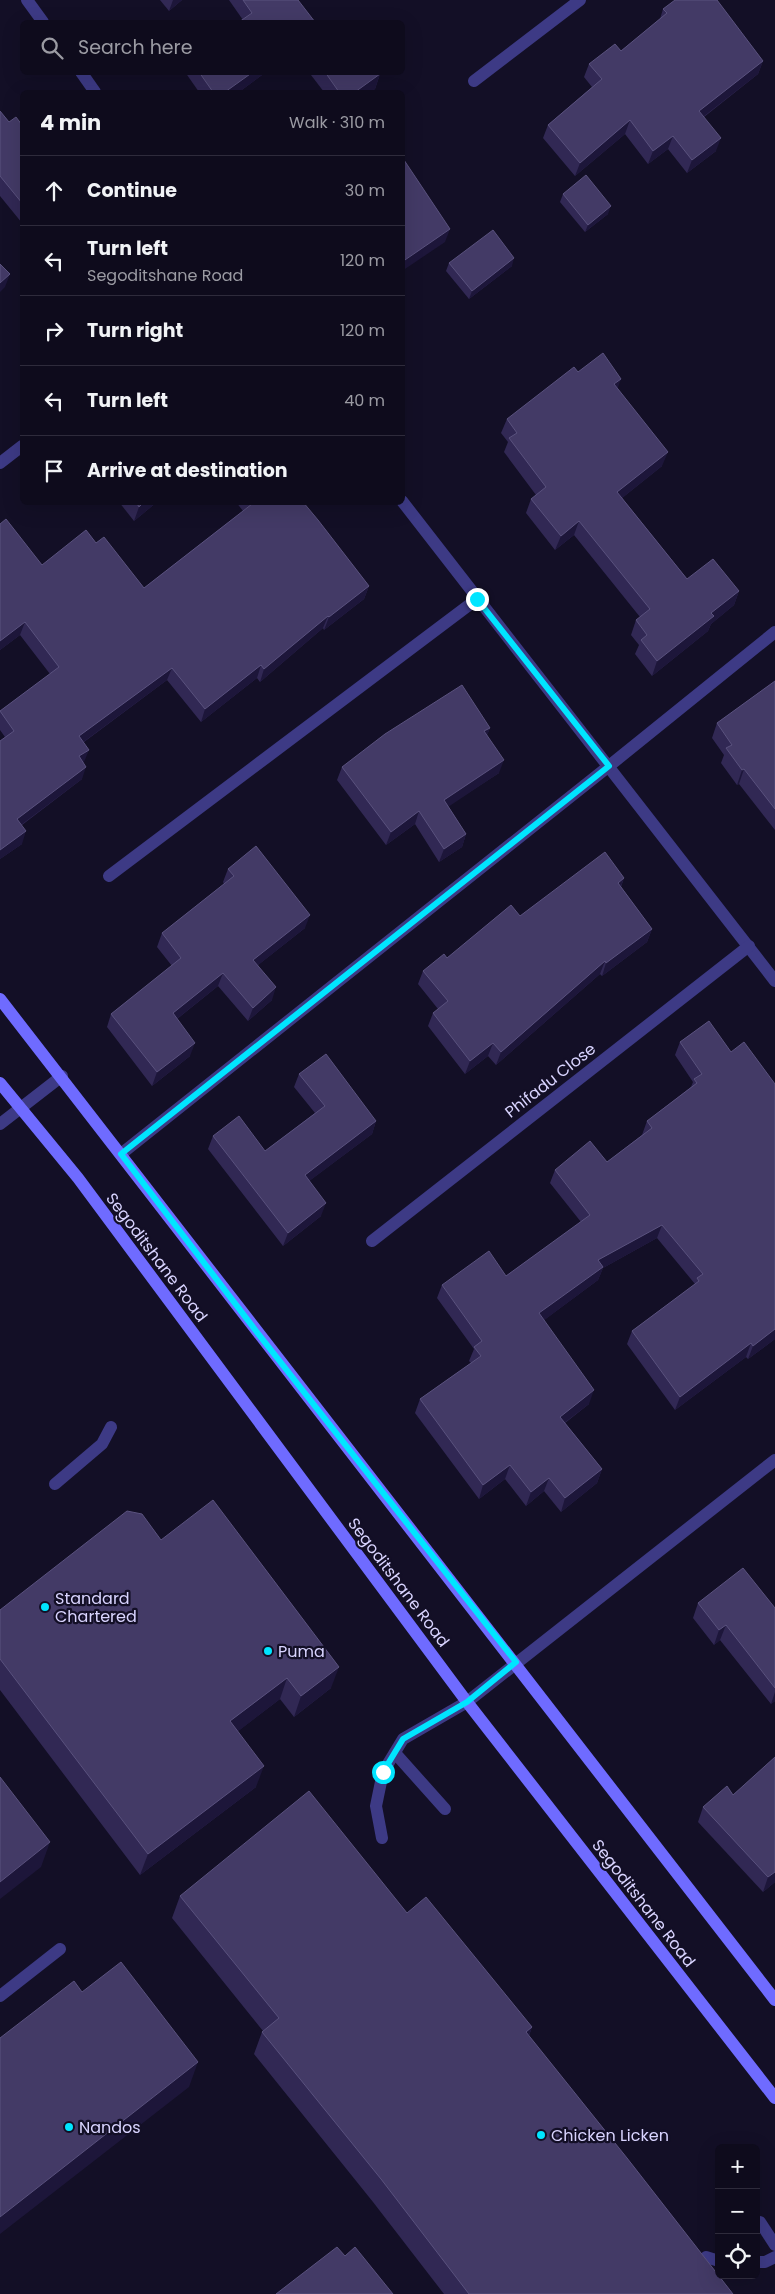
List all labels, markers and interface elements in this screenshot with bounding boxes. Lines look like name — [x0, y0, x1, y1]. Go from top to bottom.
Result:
search box — [20, 20, 405, 75]
icon: search — [38, 34, 66, 62]
text: Search here — [78, 34, 192, 61]
text: 4 min — [40, 108, 101, 137]
text: Walk · 310 m — [289, 111, 385, 134]
icon: ahead — [40, 177, 68, 205]
text: Continue — [87, 177, 177, 204]
text: 30 m — [345, 179, 385, 202]
text: Turn left — [87, 235, 168, 262]
icon: left — [40, 247, 68, 275]
text: 120 m — [340, 249, 385, 272]
text: Segoditshane Road — [87, 264, 243, 287]
icon: right — [40, 317, 68, 345]
text: Turn right — [87, 317, 183, 344]
text: 120 m — [340, 319, 385, 342]
icon: left — [40, 387, 68, 415]
text: Turn left — [87, 387, 168, 414]
text: 40 m — [344, 389, 385, 412]
icon: arrive — [40, 457, 68, 485]
text: Arrive at destination — [87, 457, 288, 484]
route end — [466, 588, 489, 611]
street label: Phifadu Close — [500, 1038, 601, 1123]
street label: Segoditshane Road — [100, 1188, 213, 1327]
street label: Segoditshane Road — [342, 1513, 455, 1652]
place label: Standard Chartered — [55, 1587, 137, 1628]
marker: Standard Chartered — [39, 1601, 51, 1613]
place label: Puma — [278, 1640, 325, 1663]
marker: Puma — [262, 1645, 274, 1657]
route start — [372, 1761, 395, 1784]
street label: Segoditshane Road — [586, 1835, 701, 1972]
place label: Nandos — [79, 2116, 141, 2139]
marker: Nandos — [63, 2121, 75, 2133]
place label: Chicken Licken — [551, 2124, 669, 2147]
marker: Chicken Licken — [535, 2129, 547, 2141]
map controls — [715, 2144, 760, 2279]
button: + — [715, 2144, 760, 2189]
button: − — [715, 2189, 760, 2234]
button: locate — [715, 2234, 760, 2279]

